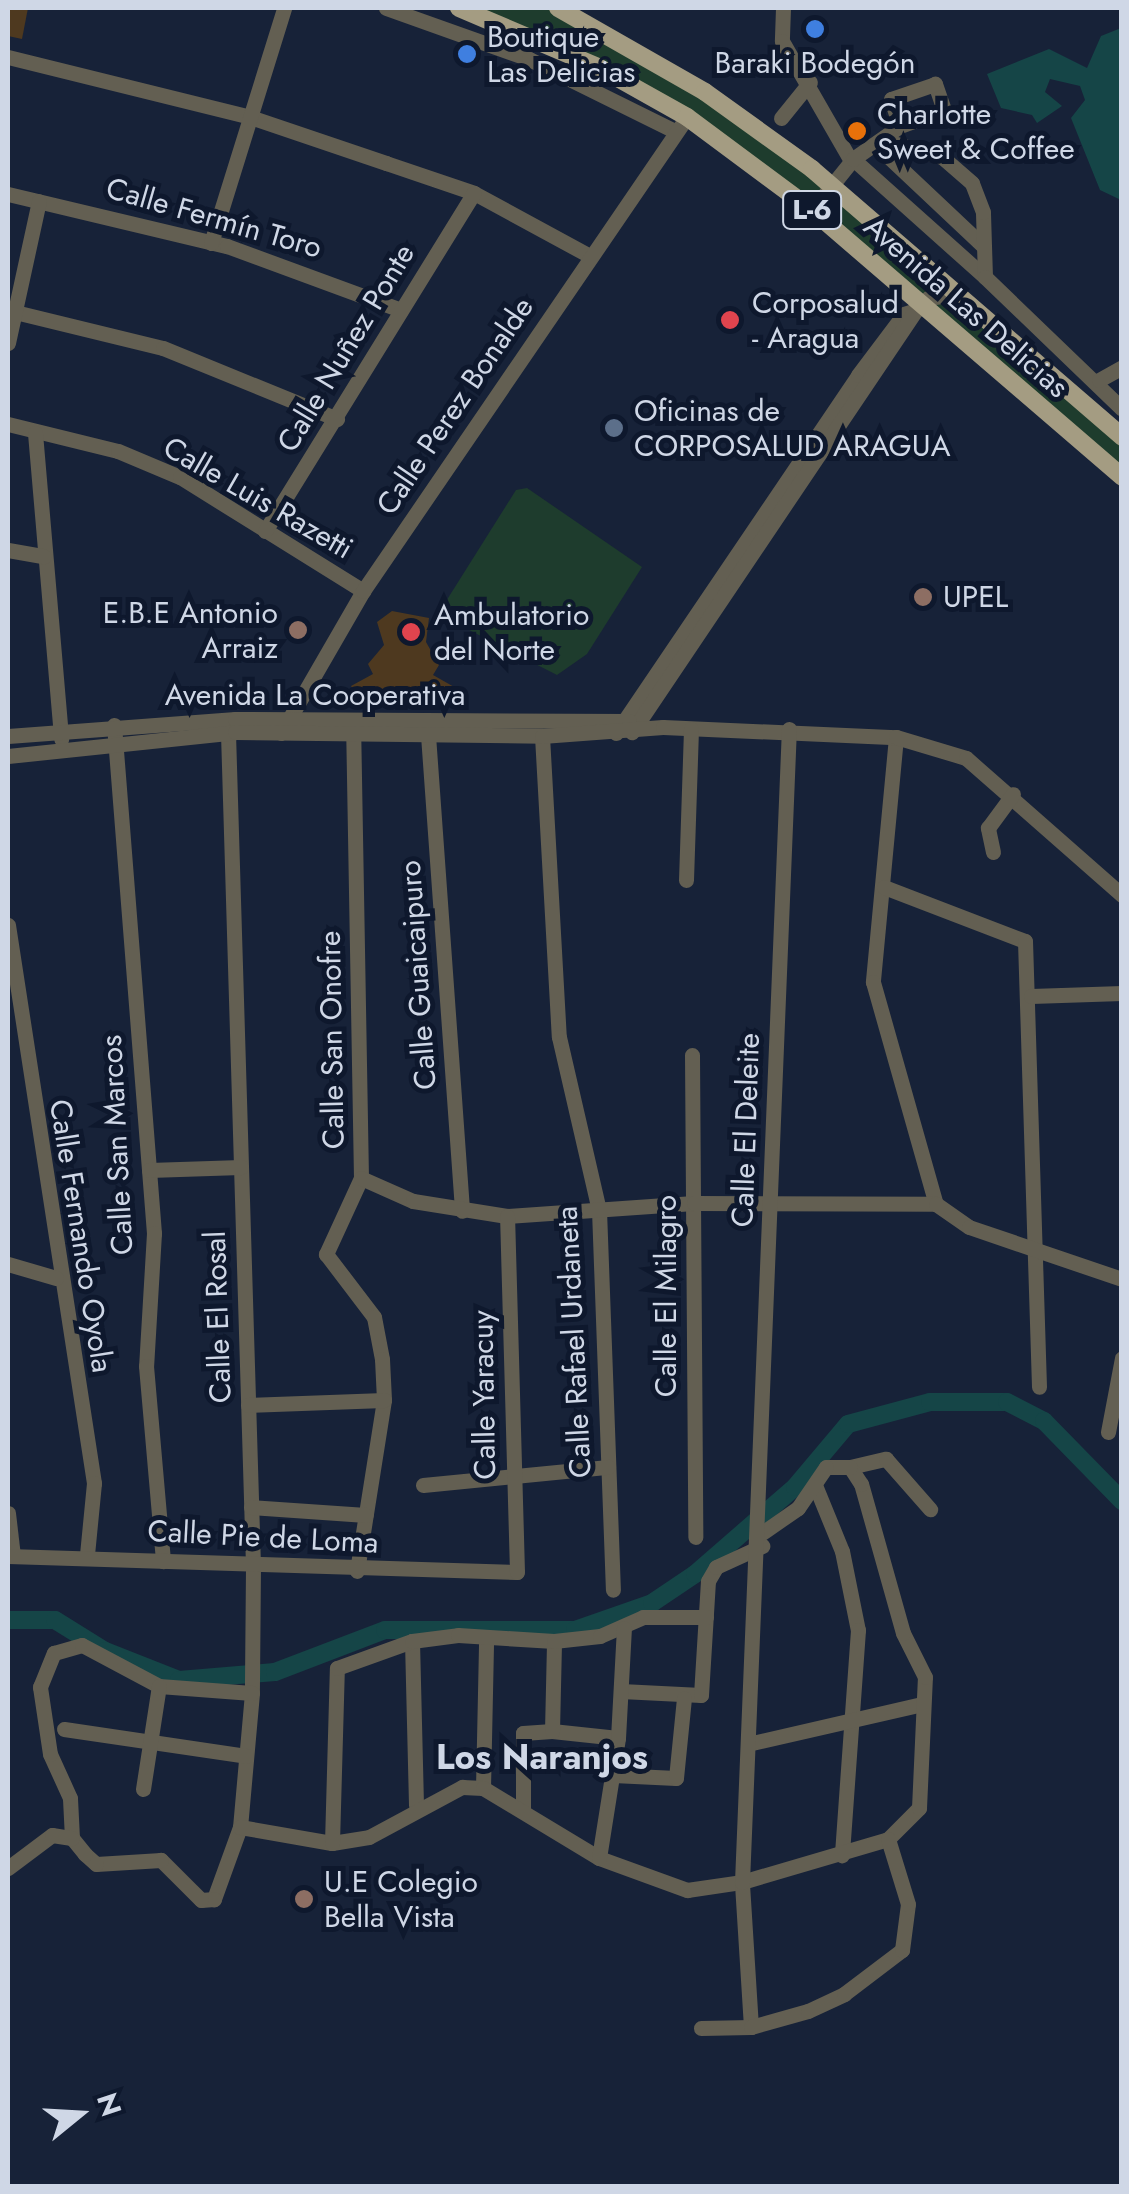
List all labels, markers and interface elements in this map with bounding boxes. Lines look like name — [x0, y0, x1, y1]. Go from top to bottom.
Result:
marker: Baraki Bodegón — [804, 18, 826, 40]
place label: Boutique Las Delicias — [487, 19, 635, 90]
marker: Boutique Las Delicias — [456, 43, 478, 65]
place label: Baraki Bodegón — [715, 45, 915, 81]
place label: Charlotte Sweet & Coffee — [877, 96, 1075, 166]
marker: Charlotte Sweet & Coffee — [846, 120, 868, 142]
street label: Calle Fermín Toro — [102, 170, 326, 266]
road number: L-6 — [782, 187, 842, 233]
street label: Avenida Las Delicias — [857, 209, 1075, 405]
street label: Calle Nuñez Ponte — [270, 238, 422, 458]
place label: Corposalud - Aragua — [752, 285, 899, 356]
street label: Calle Perez Bonalde — [369, 290, 541, 522]
marker: Corposalud - Aragua — [717, 307, 743, 333]
place label: Oficinas de CORPOSALUD ARAGUA — [634, 393, 950, 464]
marker: Oficinas de CORPOSALUD ARAGUA — [603, 417, 625, 439]
street label: Calle Luis Razetti — [157, 429, 359, 567]
place label: UPEL — [943, 579, 1008, 615]
marker: UPEL — [912, 586, 934, 608]
place label: E.B.E Antonio Arraiz — [103, 595, 278, 666]
place label: Ambulatorio del Norte — [434, 597, 589, 668]
marker: E.B.E Antonio Arraiz — [287, 619, 309, 641]
marker: Ambulatorio del Norte — [398, 619, 424, 645]
street label: Avenida La Cooperativa — [165, 677, 465, 713]
street label: Calle Guaicaipuro — [392, 859, 444, 1091]
street label: Calle San Onofre — [312, 930, 352, 1150]
street label: Calle El Deleite — [725, 1032, 767, 1228]
street label: Calle San Marcos — [93, 1034, 141, 1256]
street label: Calle Fernando Oyola — [42, 1097, 120, 1375]
street label: Calle El Milagro — [648, 1195, 684, 1397]
street label: Calle Rafael Urdaneta — [549, 1205, 599, 1479]
street label: Calle El Rosal — [197, 1230, 239, 1404]
street label: Calle Yaracuy — [465, 1310, 503, 1480]
street label: Calle Pie de Loma — [147, 1513, 379, 1561]
district label: Los Naranjos — [436, 1736, 648, 1778]
place label: U.E Colegio Bella Vista — [324, 1864, 478, 1934]
marker: U.E Colegio Bella Vista — [293, 1888, 315, 1910]
north arrow — [30, 2064, 130, 2164]
text: N — [86, 2088, 132, 2121]

